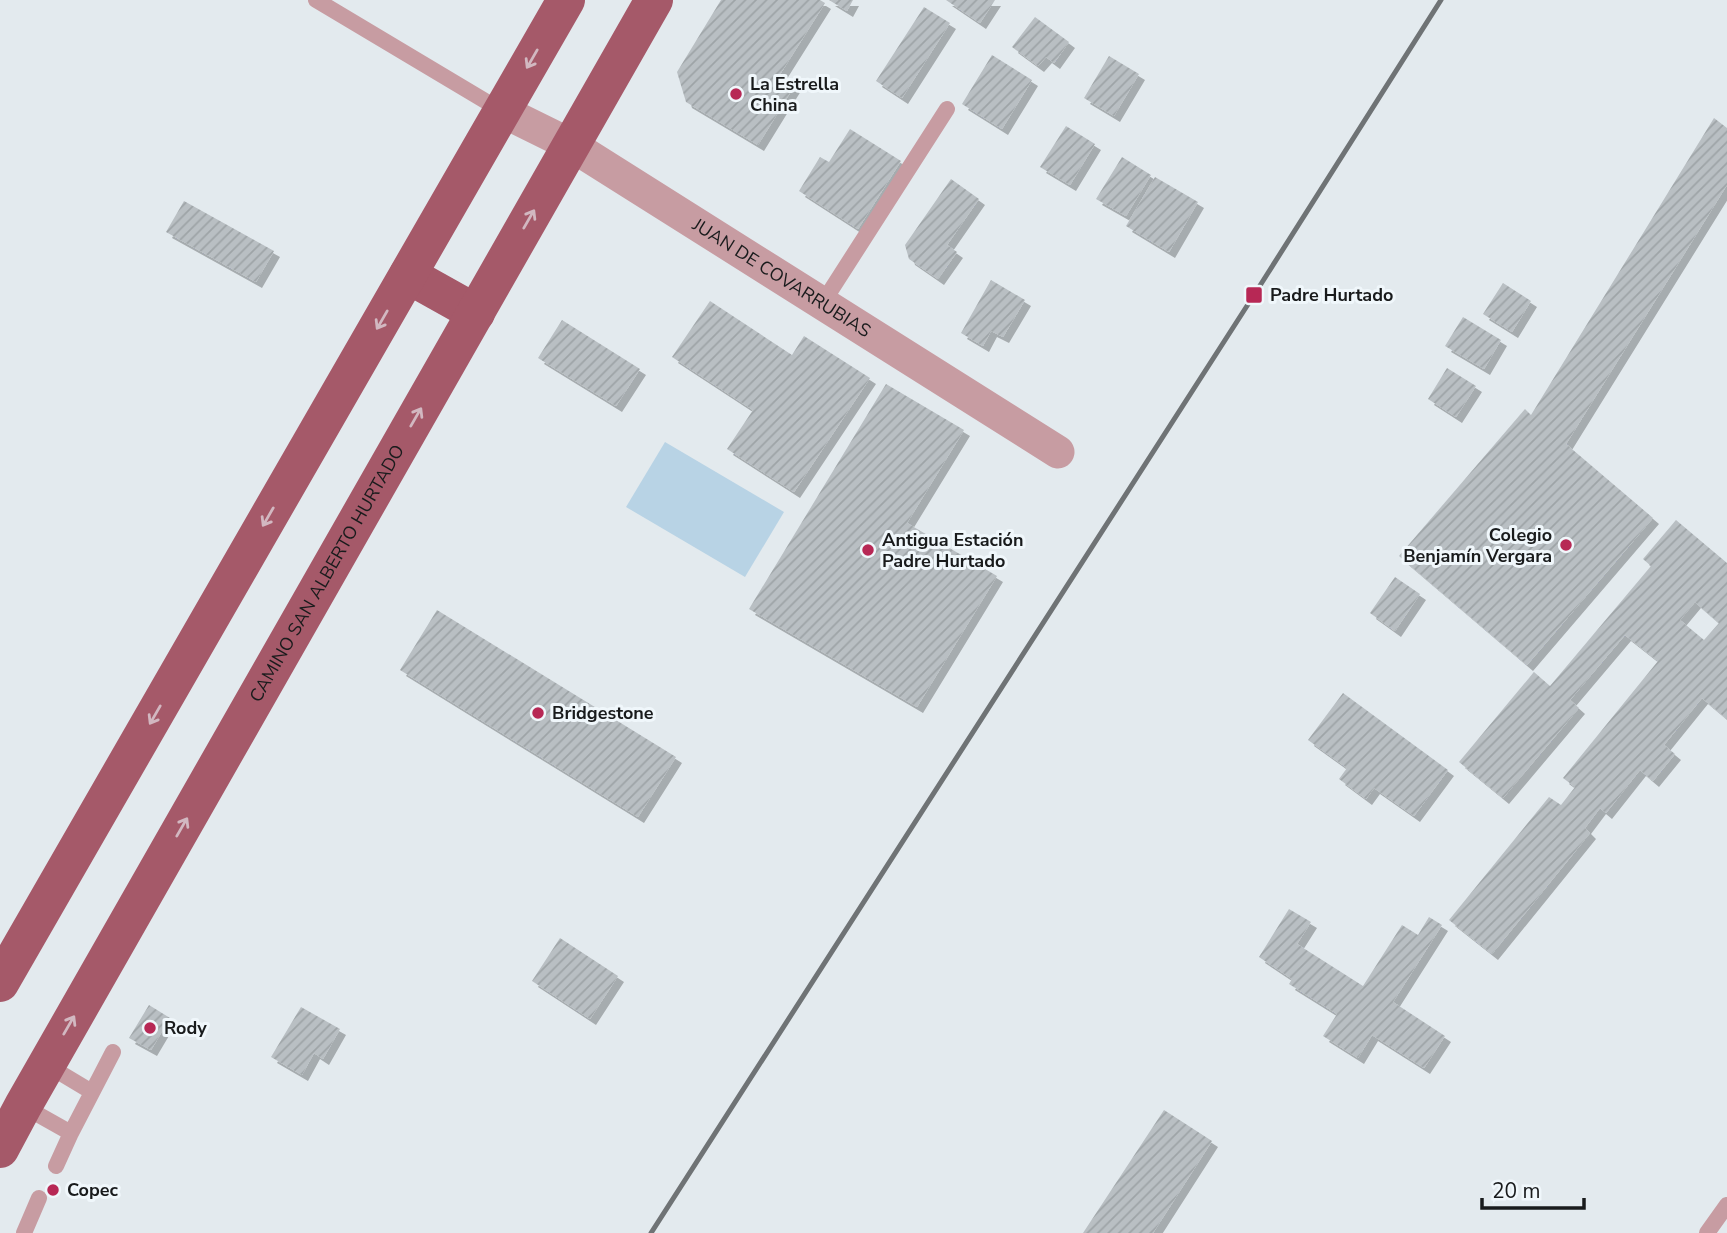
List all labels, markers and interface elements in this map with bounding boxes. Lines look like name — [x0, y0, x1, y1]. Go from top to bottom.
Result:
one-way arrow — [524, 49, 538, 69]
place label: La Estrella China — [750, 72, 839, 117]
marker: La Estrella China — [728, 86, 744, 102]
one-way arrow — [522, 210, 536, 230]
street label: JUAN DE COVARRUBIAS — [687, 212, 875, 343]
place label: Padre Hurtado — [1270, 283, 1393, 307]
marker: Padre Hurtado — [1244, 285, 1264, 305]
one-way arrow — [375, 310, 389, 330]
one-way arrow — [410, 407, 423, 428]
street label: CAMINO SAN ALBERTO HURTADO — [244, 440, 410, 706]
one-way arrow — [261, 507, 275, 527]
place label: Colegio Benjamín Vergara — [1403, 523, 1552, 568]
place label: Antigua Estación Padre Hurtado — [882, 528, 1024, 573]
marker: Colegio Benjamín Vergara — [1558, 537, 1574, 553]
marker: Antigua Estación Padre Hurtado — [860, 542, 876, 558]
place label: Bridgestone — [552, 701, 654, 725]
one-way arrow — [148, 704, 162, 724]
marker: Bridgestone — [530, 705, 546, 721]
one-way arrow — [175, 818, 189, 838]
one-way arrow — [63, 1015, 76, 1036]
place label: Rody — [164, 1016, 207, 1040]
marker: Rody — [142, 1020, 158, 1036]
scale bar — [1482, 1166, 1584, 1210]
text: 20 m — [1492, 1177, 1541, 1205]
place label: Copec — [67, 1178, 119, 1202]
marker: Copec — [45, 1182, 61, 1198]

